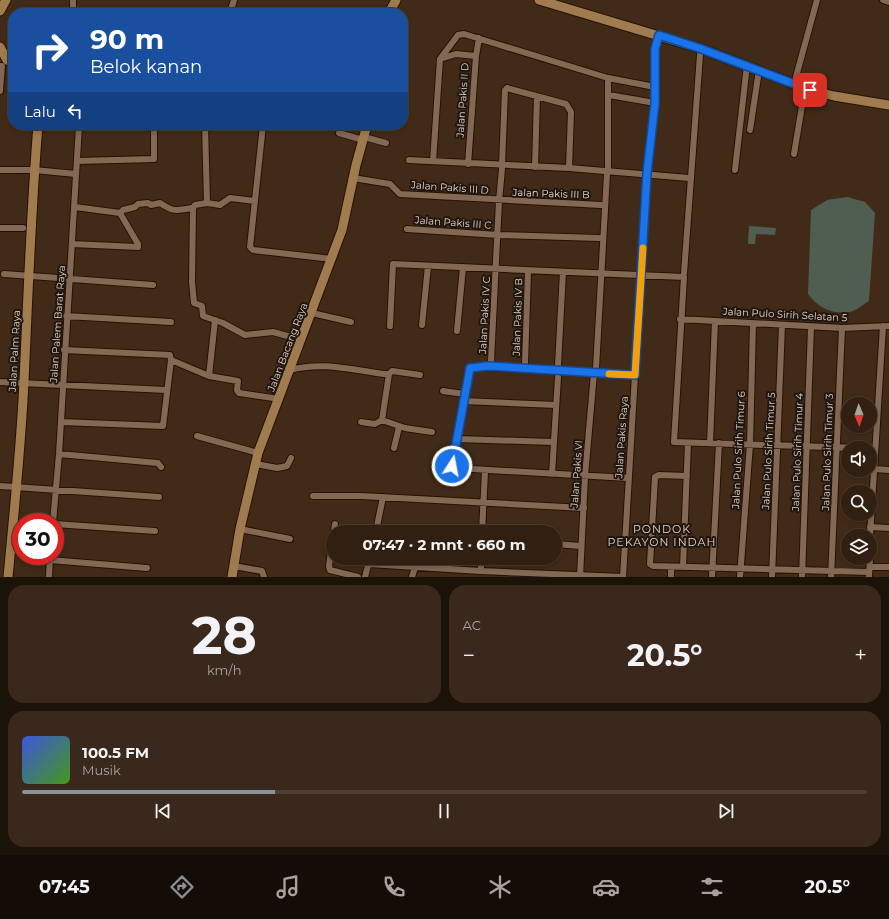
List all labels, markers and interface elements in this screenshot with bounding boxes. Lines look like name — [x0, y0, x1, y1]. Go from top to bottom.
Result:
text: 90 m — [90, 22, 164, 56]
icon: right — [24, 24, 76, 76]
text: Belok kanan — [90, 56, 202, 78]
street label: Jalan Pakis II D — [453, 62, 472, 139]
pin — [793, 73, 827, 107]
icon: arrive — [799, 79, 821, 101]
icon: left — [64, 100, 86, 122]
text: Lalu — [24, 102, 56, 121]
street label: Jalan Pakis III D — [410, 178, 489, 197]
street label: Jalan Pakis III B — [511, 186, 590, 201]
street label: Jalan Pakis III C — [413, 213, 492, 232]
street label: Jalan Palem Barat Raya — [47, 265, 68, 384]
street label: Jalan Pakis IV C — [476, 276, 493, 355]
street label: Jalan Pakis IV B — [510, 278, 525, 357]
street label: Jalan Bacang Raya — [264, 301, 310, 394]
street label: Jalan Pulo Sirih Selatan 5 — [721, 305, 848, 324]
street label: Jalan Palm Raya — [6, 310, 23, 393]
street label: Jalan Pulo Sirih Timur 6 — [729, 391, 748, 510]
street label: Jalan Pulo Sirih Timur 5 — [759, 392, 778, 511]
street label: Jalan Pulo Sirih Timur 4 — [789, 392, 806, 512]
street label: Jalan Pulo Sirih Timur 3 — [819, 393, 836, 512]
street label: Jalan Pakis Raya — [612, 396, 631, 479]
north arrow — [841, 397, 877, 433]
map controls — [841, 397, 877, 565]
street label: Jalan Pakis VI — [568, 440, 585, 509]
button: sound — [841, 441, 877, 477]
position arrow — [431, 445, 473, 487]
button: search — [841, 485, 877, 521]
speed limit sign: 30 — [12, 513, 64, 565]
district label: PONDOK PEKAYON INDAH — [608, 522, 716, 549]
button: layers — [841, 529, 877, 565]
text: 07:47 · 2 mnt · 660 m — [362, 535, 526, 554]
text: 28 — [192, 604, 257, 667]
text: AC — [463, 617, 481, 633]
text: 20.5° — [627, 637, 703, 674]
text: − — [463, 642, 475, 669]
text: + — [854, 642, 867, 669]
text: km/h — [207, 662, 242, 678]
text: 100.5 FM — [82, 743, 149, 762]
text: Musik — [82, 762, 121, 778]
icon: previous — [152, 800, 174, 822]
icon: pause — [433, 800, 455, 822]
icon: next — [715, 800, 737, 822]
icon: directions — [168, 873, 196, 901]
icon: music — [274, 873, 302, 901]
icon: phone — [380, 873, 408, 901]
icon: climate — [486, 873, 514, 901]
icon: car — [592, 873, 620, 901]
icon: filters — [698, 873, 726, 901]
text: 07:45 — [39, 876, 90, 898]
text: 20.5° — [805, 876, 850, 898]

